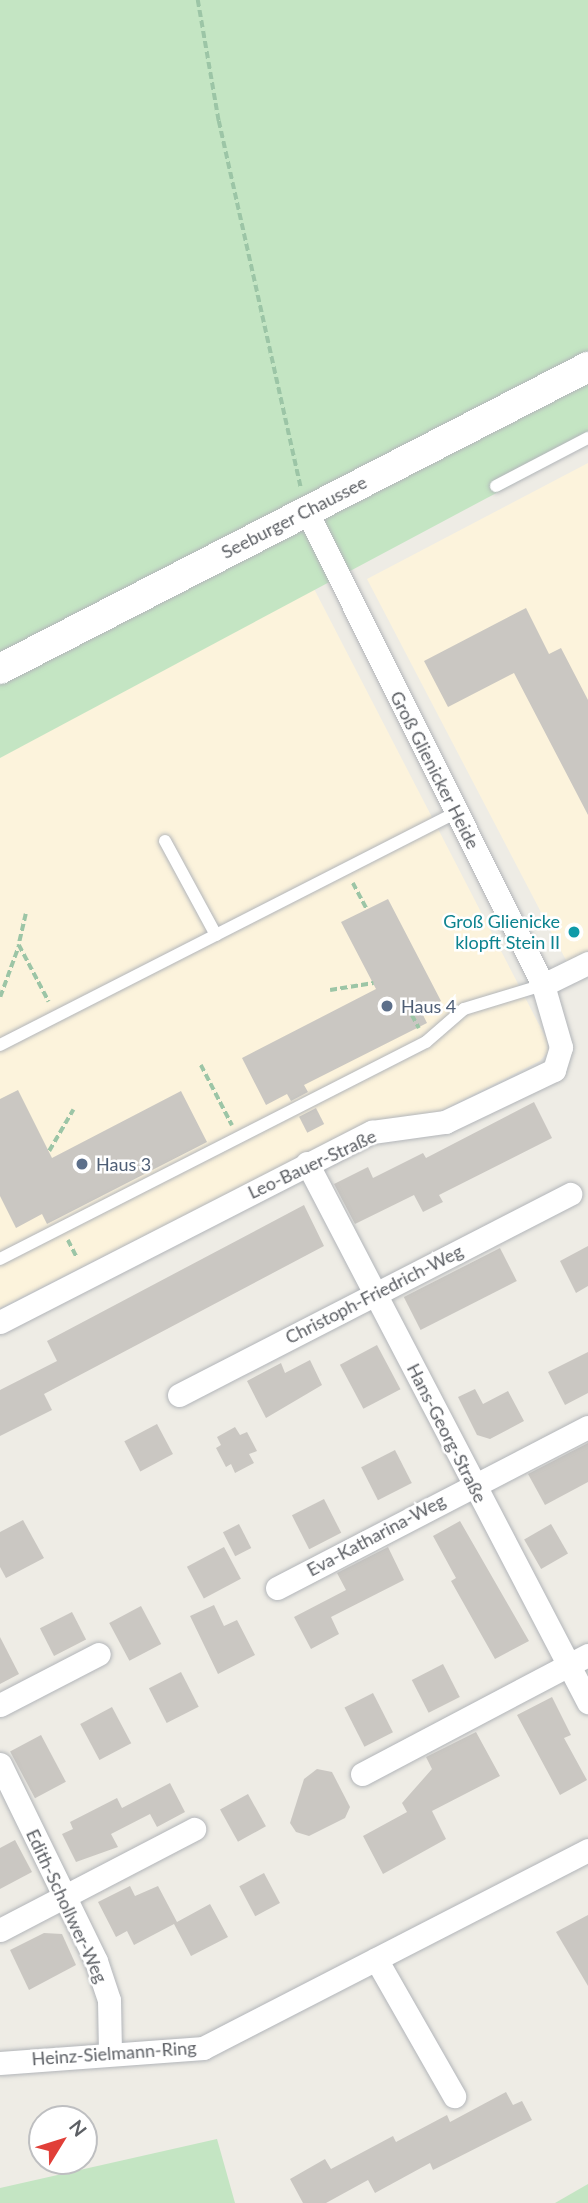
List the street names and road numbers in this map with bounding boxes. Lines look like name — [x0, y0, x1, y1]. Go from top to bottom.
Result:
street label: Seeburger Chaussee — [218, 471, 370, 563]
street label: Groß Glienicker Heide — [386, 687, 484, 853]
street label: Leo-Bauer-Straße — [244, 1125, 380, 1203]
street label: Christoph-Friedrich-Weg — [282, 1240, 466, 1348]
street label: Hans-Georg-Straße — [403, 1360, 491, 1506]
street label: Eva-Katharina-Weg — [303, 1489, 449, 1581]
street label: Edith-Schollwer-Weg — [22, 1826, 112, 1986]
street label: Heinz-Sielmann-Ring — [31, 2036, 197, 2070]

